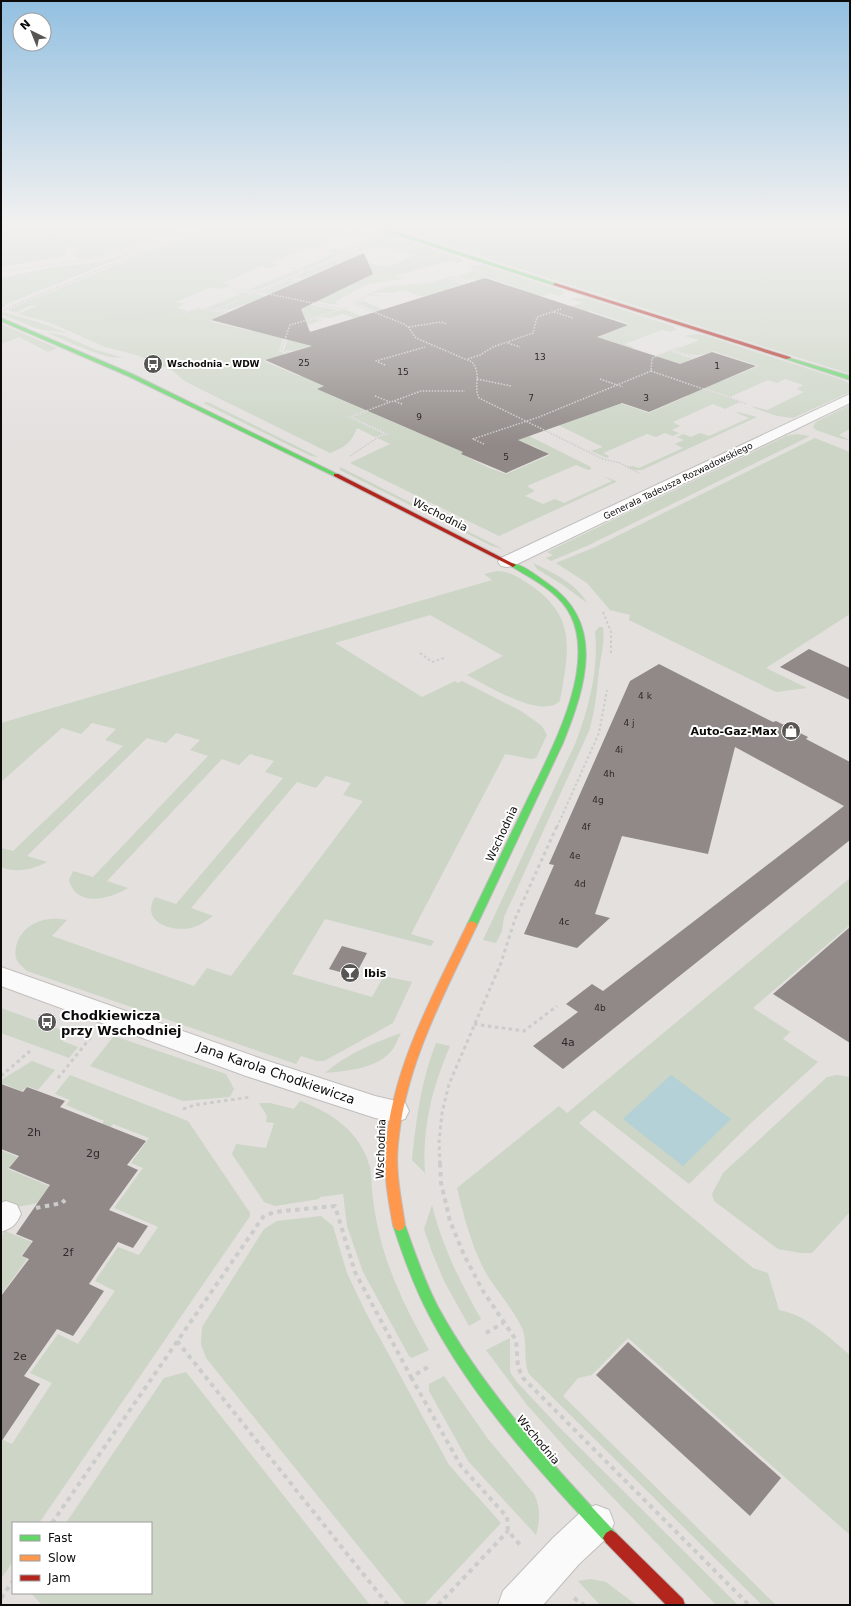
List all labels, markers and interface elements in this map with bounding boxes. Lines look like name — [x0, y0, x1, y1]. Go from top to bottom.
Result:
north arrow — [12, 12, 52, 52]
text: N — [18, 17, 33, 33]
house number: 13 — [534, 352, 546, 362]
bus stop icon: Wschodnia - WDW — [142, 353, 164, 375]
house number: 25 — [298, 358, 310, 368]
place label: Wschodnia - WDW — [167, 359, 260, 369]
house number: 1 — [714, 361, 720, 371]
house number: 15 — [397, 367, 409, 377]
house number: 7 — [528, 393, 534, 403]
house number: 3 — [643, 393, 649, 403]
house number: 9 — [416, 412, 422, 422]
street label: Generała Tadeusza Rozwadowskiego — [602, 440, 755, 522]
house number: 5 — [503, 452, 509, 462]
street label: Wschodnia — [410, 496, 470, 534]
house number: 4 k — [638, 691, 653, 701]
house number: 4 j — [623, 718, 635, 728]
shop icon: Auto-Gaz-Max — [780, 720, 802, 742]
place label: Auto-Gaz-Max — [690, 725, 777, 738]
house number: 4i — [615, 745, 623, 755]
house number: 4h — [603, 769, 615, 779]
house number: 4g — [592, 795, 604, 805]
street label: Wschodnia — [483, 804, 521, 864]
house number: 4f — [582, 822, 591, 832]
house number: 4e — [569, 851, 581, 861]
house number: 4d — [574, 879, 586, 889]
house number: 4c — [559, 917, 569, 927]
bar icon: Ibis — [339, 962, 361, 984]
place label: Ibis — [364, 967, 387, 980]
house number: 4b — [594, 1003, 606, 1013]
place label: Chodkiewicza przy Wschodniej — [61, 1008, 182, 1038]
bus stop icon: Chodkiewicza przy Wschodniej — [36, 1011, 58, 1033]
house number: 4a — [561, 1036, 575, 1049]
street label: Jana Karola Chodkiewicza — [194, 1039, 357, 1107]
street label: Wschodnia — [373, 1119, 389, 1179]
house number: 2h — [27, 1126, 41, 1139]
house number: 2g — [86, 1147, 100, 1160]
house number: 2f — [63, 1246, 75, 1259]
house number: 2e — [13, 1350, 27, 1363]
street label: Wschodnia — [514, 1413, 562, 1467]
legend — [12, 1522, 152, 1594]
text: Fast — [48, 1531, 72, 1545]
text: Slow — [48, 1551, 76, 1565]
text: Jam — [47, 1571, 71, 1585]

